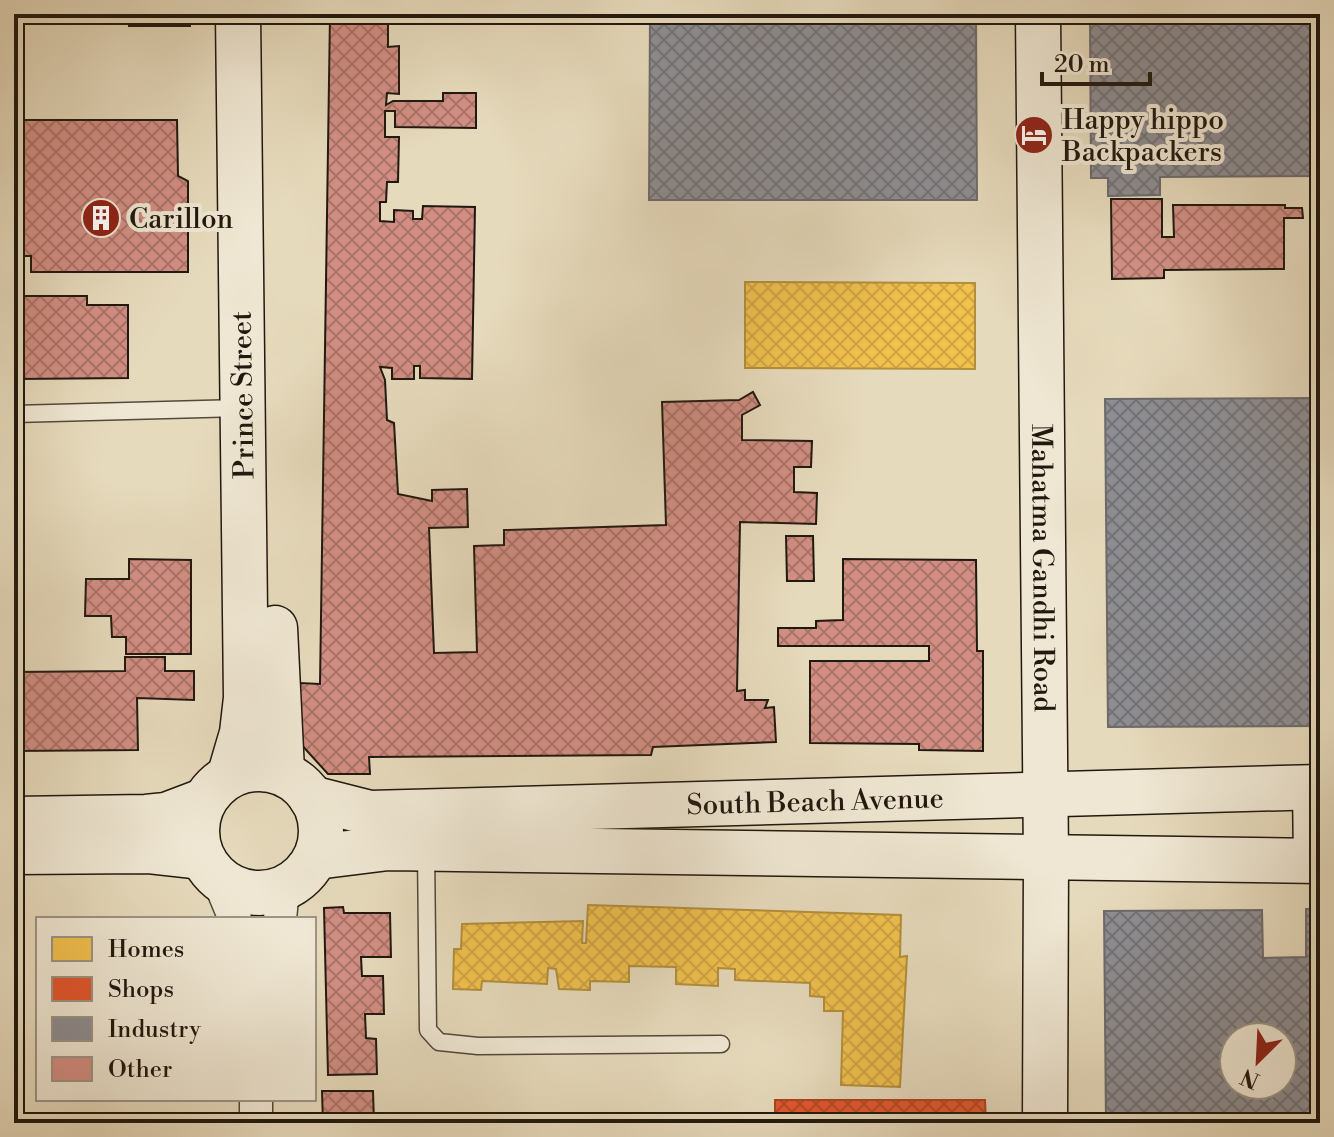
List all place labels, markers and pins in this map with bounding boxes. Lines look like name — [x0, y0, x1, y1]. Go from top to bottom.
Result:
place label: Happy hippo Backpackers — [1061, 103, 1224, 170]
hotel icon: Happy hippo Backpackers — [1013, 114, 1055, 156]
building icon: Carillon — [80, 197, 122, 239]
place label: Carillon — [129, 202, 234, 237]

